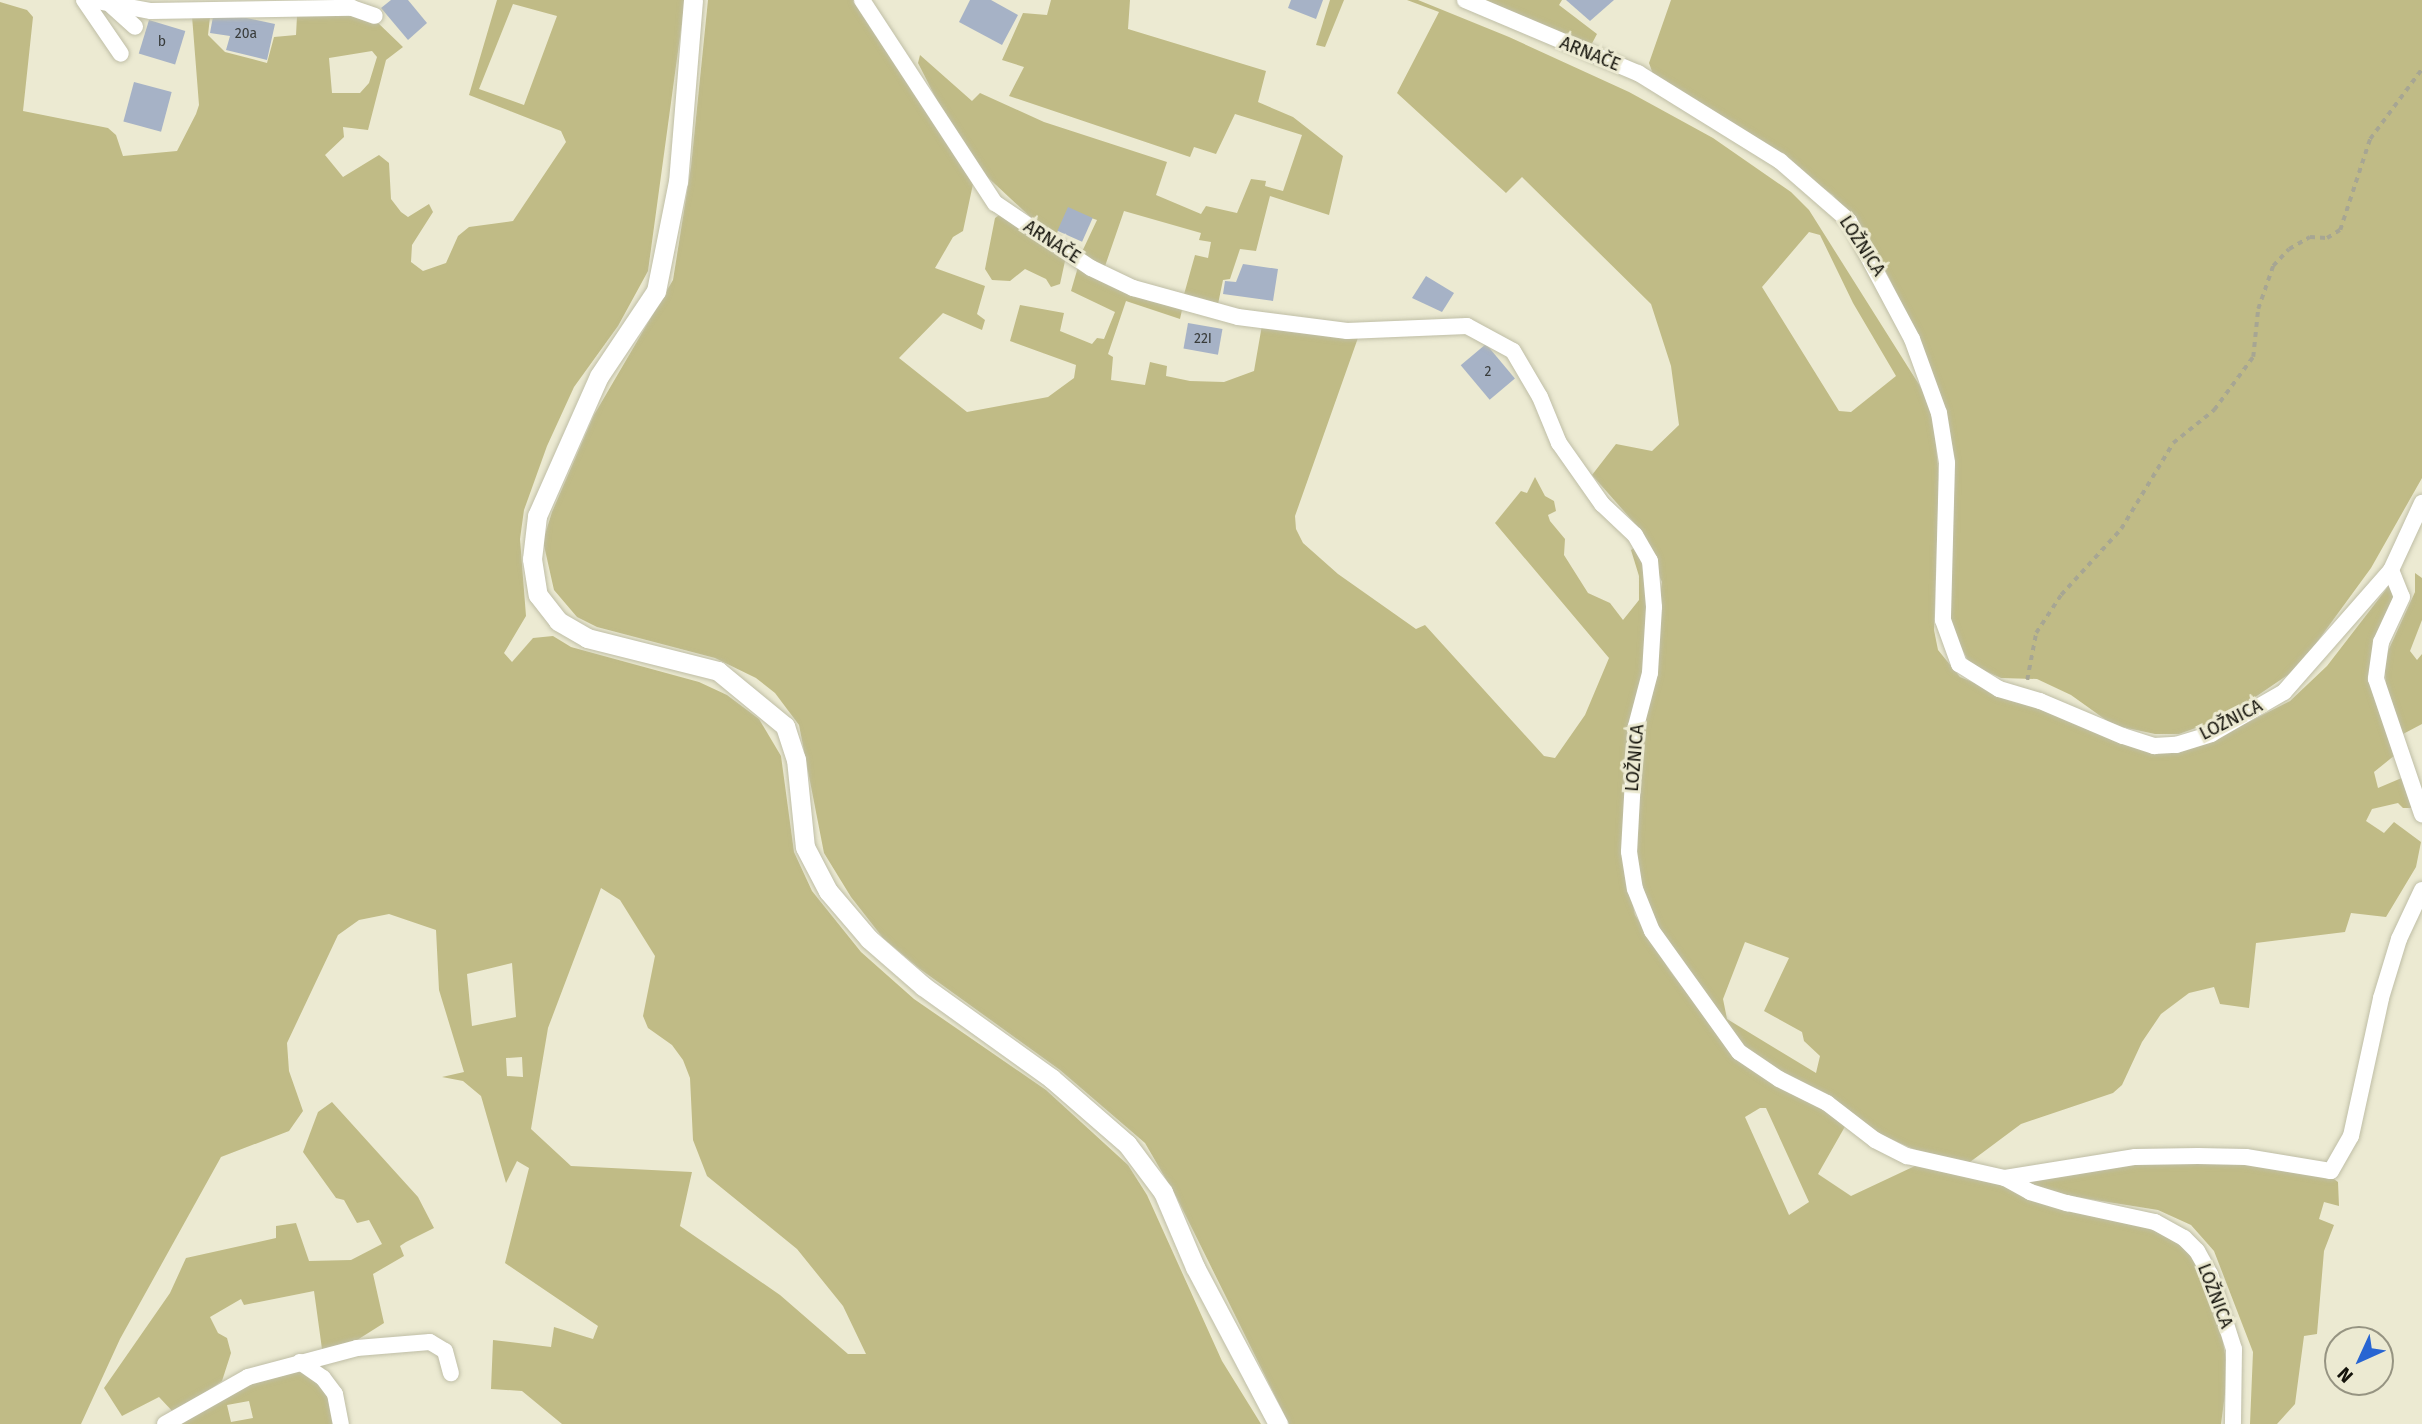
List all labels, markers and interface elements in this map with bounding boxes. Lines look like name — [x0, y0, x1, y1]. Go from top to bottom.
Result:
house number: 20a — [235, 26, 257, 42]
street label: ARNAČE — [1557, 32, 1623, 76]
house number: b — [158, 34, 166, 50]
street label: LOŽNICA — [1835, 212, 1889, 280]
street label: ARNAČE — [1020, 216, 1084, 268]
house number: 22I — [1194, 331, 1212, 347]
house number: 2 — [1485, 364, 1491, 380]
street label: LOŽNICA — [2196, 695, 2266, 745]
street label: LOŽNICA — [1621, 723, 1649, 793]
street label: LOŽNICA — [2193, 1261, 2237, 1331]
north arrow — [2324, 1326, 2394, 1396]
text: N — [2333, 1362, 2358, 1387]

